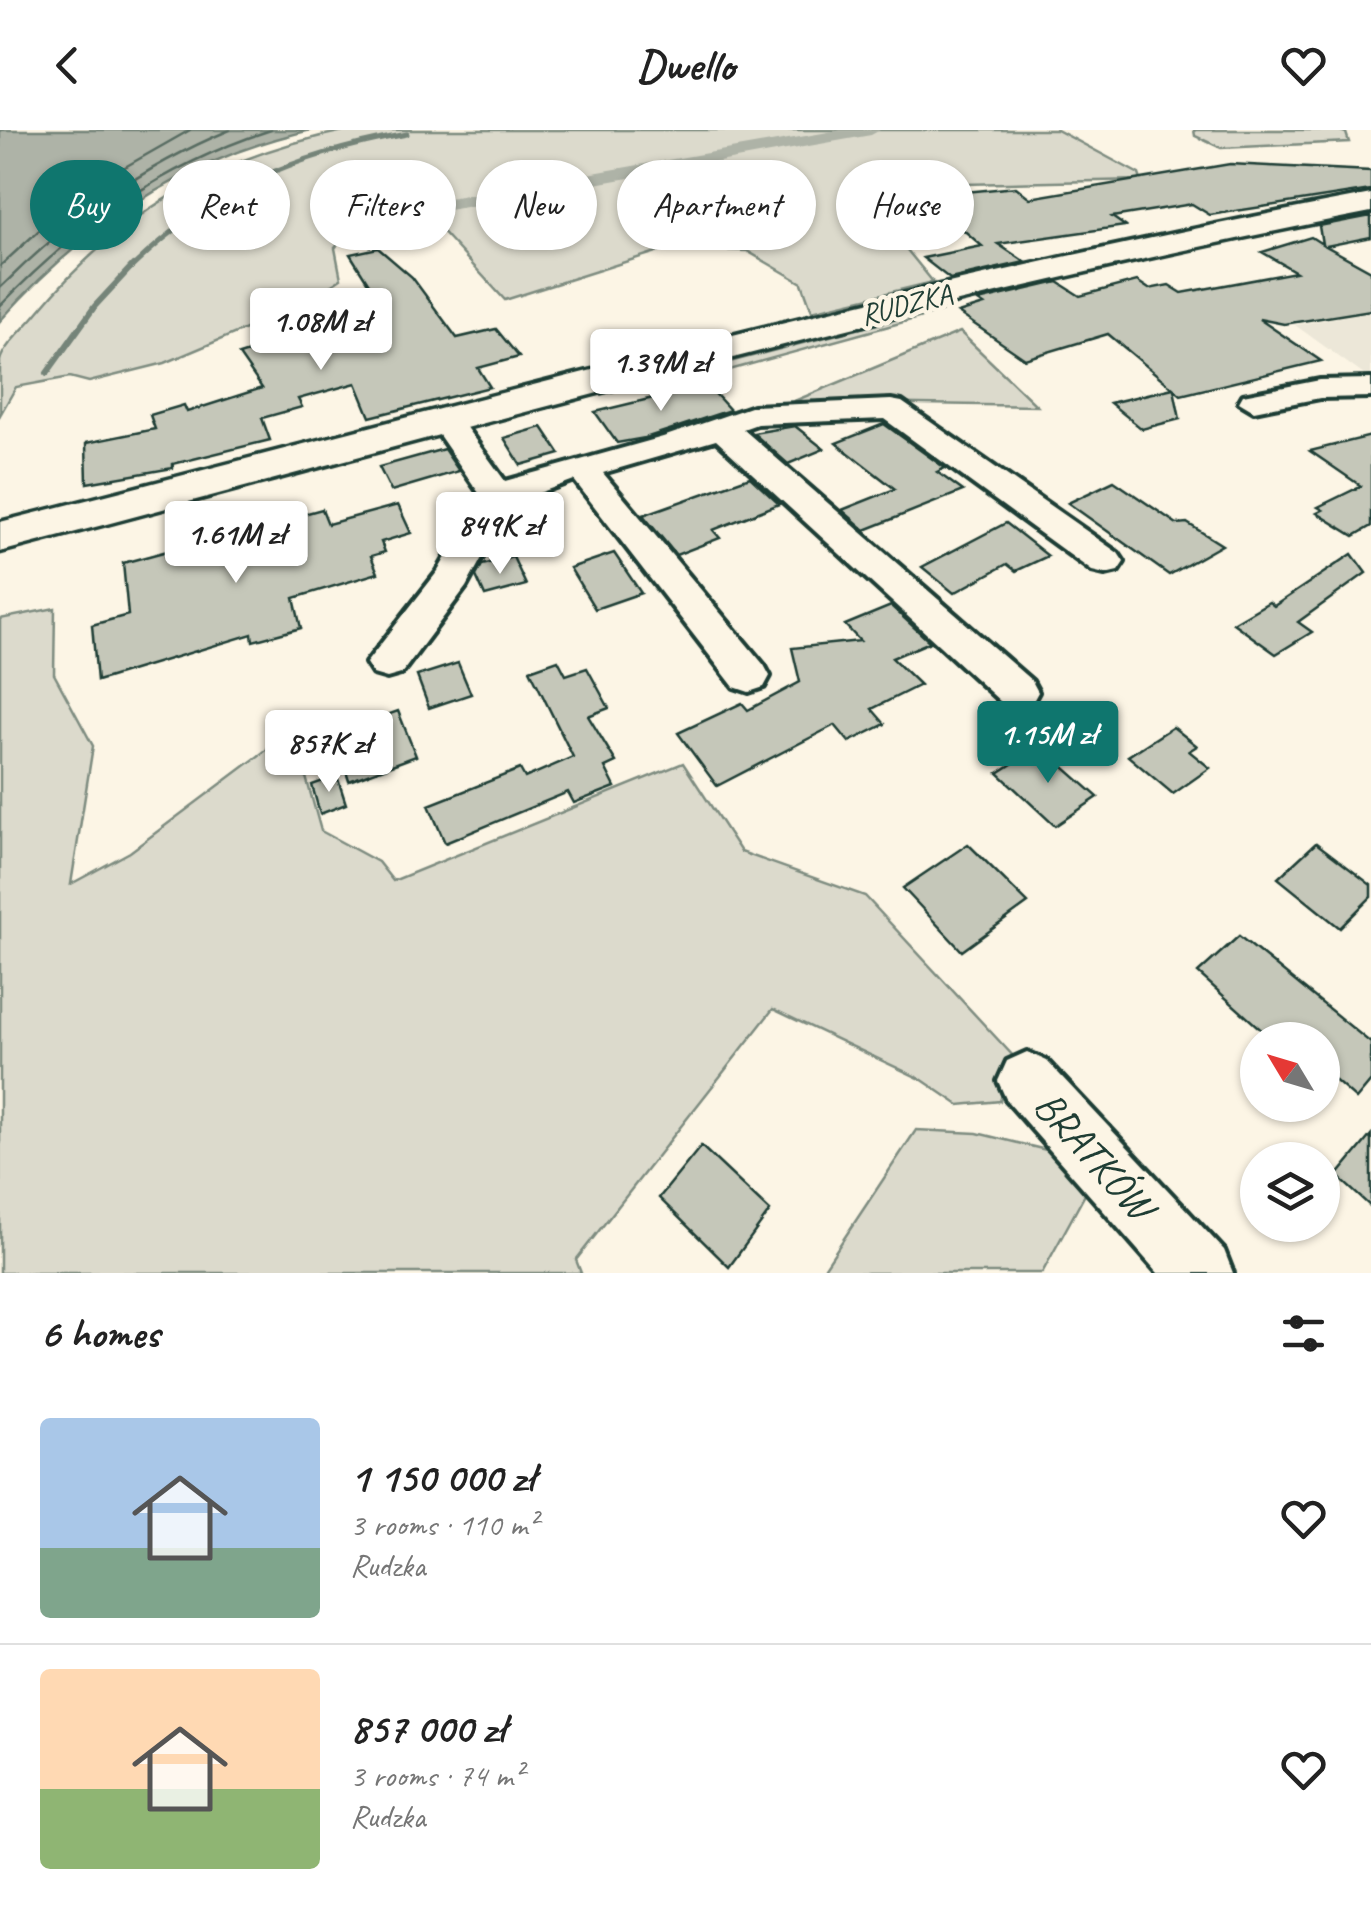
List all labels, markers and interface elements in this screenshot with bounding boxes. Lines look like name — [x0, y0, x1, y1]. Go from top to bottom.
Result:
text: Dwello — [637, 37, 734, 94]
icon: back — [40, 38, 95, 93]
icon: heart — [1276, 38, 1331, 93]
chip: Buy — [30, 160, 143, 250]
chip: Rent — [163, 160, 290, 250]
chip: Filters — [310, 160, 456, 250]
chip: New — [476, 160, 597, 250]
chip: Apartment — [617, 160, 816, 250]
chip: House — [836, 160, 974, 250]
street label: RUDZKA — [856, 274, 956, 334]
pin: 1.08M zł — [218, 288, 424, 373]
text: 1.08M zł — [272, 300, 370, 341]
pin: 1.39M zł — [558, 329, 764, 414]
text: 1.39M zł — [612, 341, 710, 382]
pin: 849K zł — [408, 492, 592, 577]
pin: 1.61M zł — [133, 501, 339, 586]
text: 849K zł — [458, 504, 542, 545]
text: 1.61M zł — [187, 513, 285, 554]
pin: 1.15M zł — [945, 701, 1151, 786]
pin: 857K zł — [237, 710, 421, 795]
text: 1.15M zł — [999, 713, 1097, 754]
text: 857K zł — [287, 722, 371, 763]
north arrow — [1240, 1022, 1340, 1122]
map controls — [1240, 1022, 1340, 1242]
street label: BRATKÓW — [1023, 1080, 1170, 1235]
button: layers — [1240, 1142, 1340, 1242]
icon: filters — [1276, 1306, 1331, 1361]
text: 6 homes — [40, 1307, 159, 1360]
text: 1 150 000 zł — [350, 1451, 535, 1504]
icon: home — [120, 1458, 240, 1578]
icon: heart — [1276, 1491, 1331, 1546]
text: 3 rooms · 110 m² — [350, 1504, 537, 1545]
text: Rudzka — [350, 1545, 425, 1586]
text: 857 000 zł — [350, 1702, 506, 1755]
icon: home — [120, 1709, 240, 1829]
icon: heart — [1276, 1742, 1331, 1797]
text: 3 rooms · 74 m² — [350, 1755, 523, 1796]
text: Rudzka — [350, 1796, 425, 1837]

